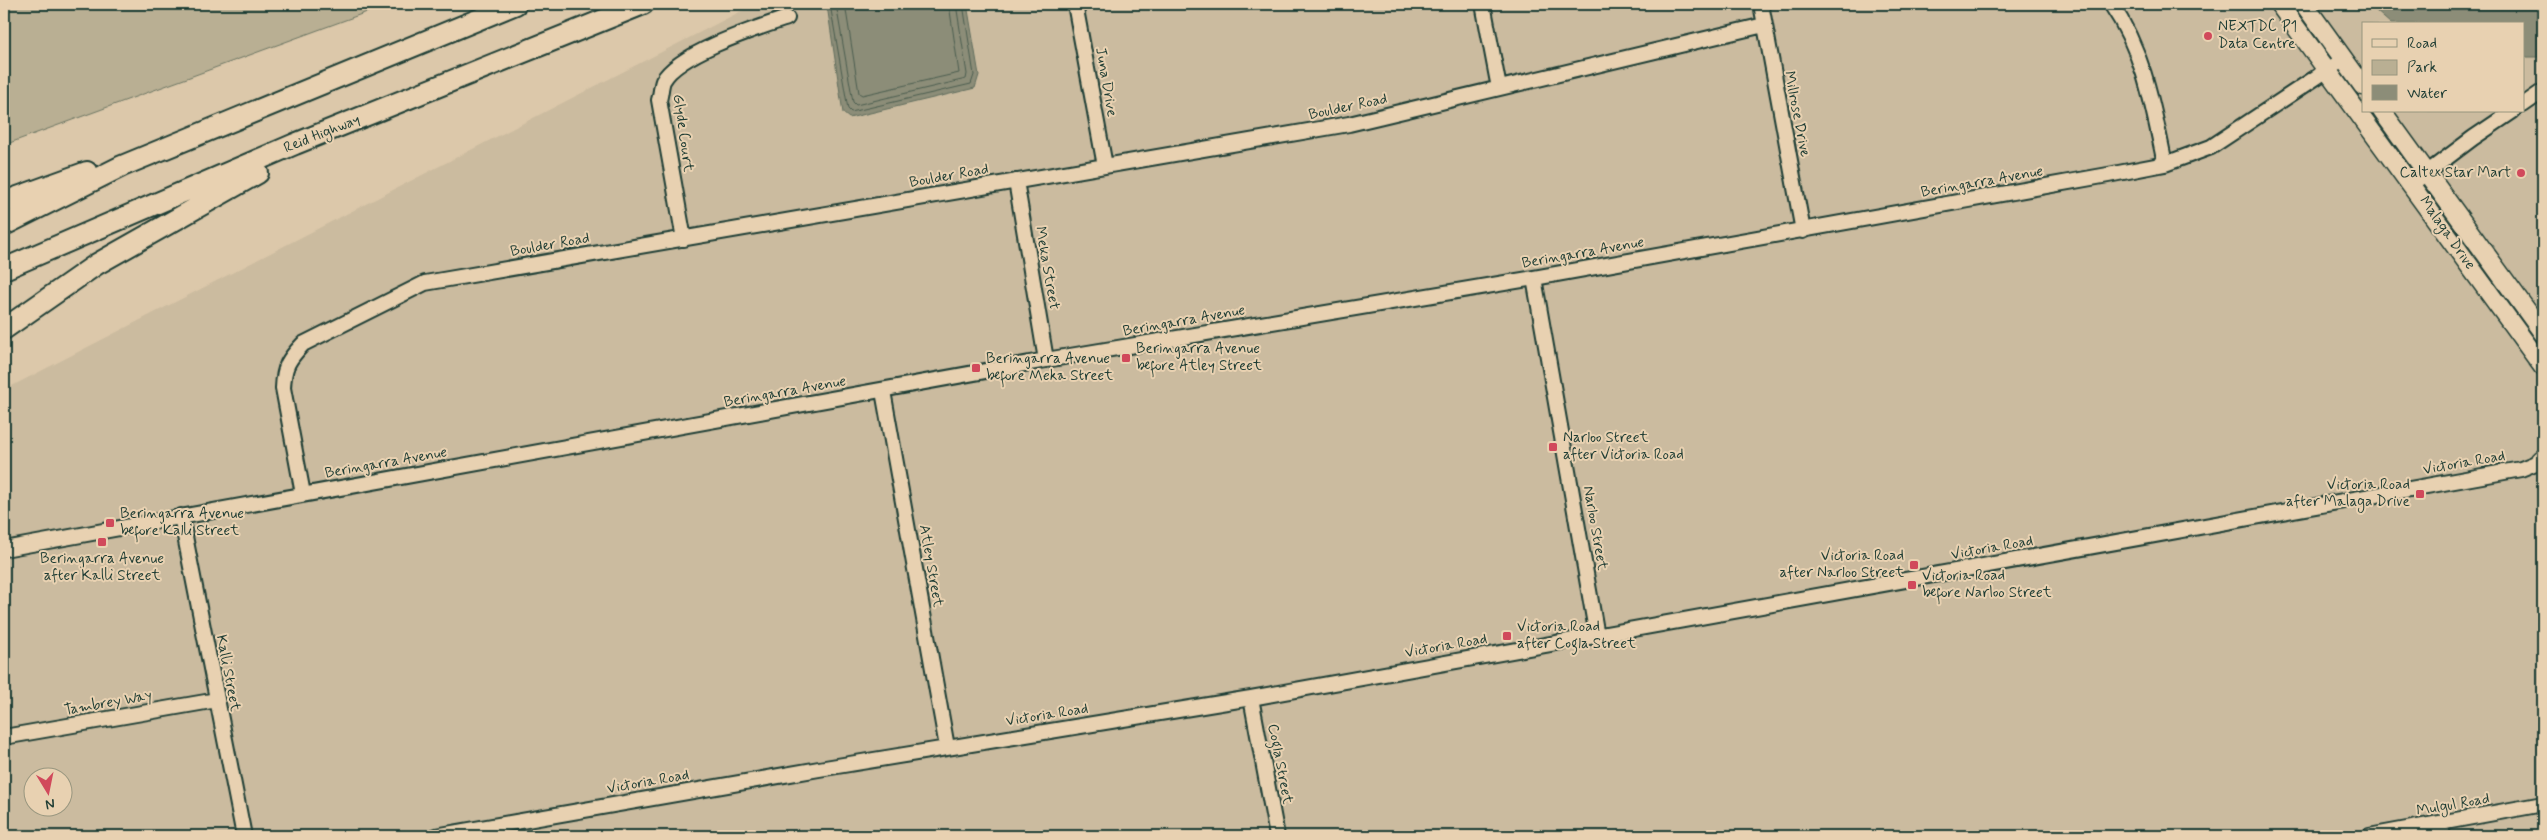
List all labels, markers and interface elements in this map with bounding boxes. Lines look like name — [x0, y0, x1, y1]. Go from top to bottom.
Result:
place label: NEXTDC P1 Data Centre — [2218, 17, 2297, 54]
legend — [2362, 22, 2524, 112]
marker: NEXTDC P1 Data Centre — [2202, 30, 2214, 42]
text: Road — [2407, 34, 2437, 54]
street label: Juna Drive — [1090, 46, 1122, 118]
text: Park — [2407, 58, 2437, 78]
street label: Millrose Drive — [1779, 69, 1815, 159]
text: Water — [2407, 84, 2447, 104]
street label: Boulder Road — [1307, 89, 1389, 125]
street label: Glyde Court — [668, 93, 698, 173]
street label: Reid Highway — [281, 110, 364, 159]
street label: Boulder Road — [908, 159, 990, 193]
street label: Beringarra Avenue — [1919, 161, 2045, 203]
place label: Caltex Star Mart — [2400, 163, 2511, 183]
marker: Caltex Star Mart — [2515, 167, 2527, 179]
street label: Malaga Drive — [2413, 192, 2480, 275]
street label: Meka Street — [1030, 225, 1064, 311]
street label: Boulder Road — [509, 228, 591, 262]
street label: Beringarra Avenue — [1520, 232, 1646, 274]
street label: Beringarra Avenue — [1121, 300, 1247, 342]
place label: Beringarra Avenue before Atley Street — [1136, 339, 1262, 378]
place label: Beringarra Avenue before Meka Street — [986, 349, 1113, 388]
marker: Beringarra Avenue before Atley Street — [1120, 352, 1132, 364]
marker: Beringarra Avenue before Meka Street — [970, 362, 982, 374]
street label: Beringarra Avenue — [722, 371, 848, 413]
place label: Narloo Street after Victoria Road — [1563, 428, 1684, 465]
marker: Narloo Street after Victoria Road — [1547, 441, 1559, 453]
street label: Beringarra Avenue — [323, 442, 449, 484]
street label: Victoria Road — [2421, 446, 2507, 480]
place label: Victoria Road after Malaga Drive — [2286, 475, 2410, 513]
street label: Narloo Street — [1578, 484, 1612, 572]
marker: Victoria Road after Malaga Drive — [2414, 488, 2426, 500]
place label: Beringarra Avenue before Kalli Street — [120, 504, 244, 543]
marker: Beringarra Avenue before Kalli Street — [104, 517, 116, 529]
street label: Atley Street — [914, 523, 948, 609]
street label: Victoria Road — [1949, 531, 2035, 565]
marker: Beringarra Avenue after Kalli Street — [96, 536, 108, 548]
place label: Victoria Road after Narloo Street — [1780, 546, 1904, 583]
place label: Beringarra Avenue after Kalli Street — [40, 549, 164, 586]
marker: Victoria Road after Narloo Street — [1908, 559, 1920, 571]
place label: Victoria Road before Narloo Street — [1922, 566, 2052, 605]
marker: Victoria Road before Narloo Street — [1906, 579, 1918, 591]
place label: Victoria Road after Cogla Street — [1517, 617, 1636, 655]
street label: Victoria Road — [1403, 629, 1489, 663]
marker: Victoria Road after Cogla Street — [1501, 630, 1513, 642]
street label: Kalli Street — [211, 633, 245, 713]
street label: Tambrey Way — [62, 685, 154, 721]
street label: Victoria Road — [1004, 699, 1090, 731]
street label: Cogla Street — [1261, 722, 1298, 806]
street label: Victoria Road — [605, 765, 691, 799]
north arrow — [22, 768, 72, 818]
street label: Mulgul Road — [2415, 789, 2491, 822]
text: N — [44, 794, 56, 813]

